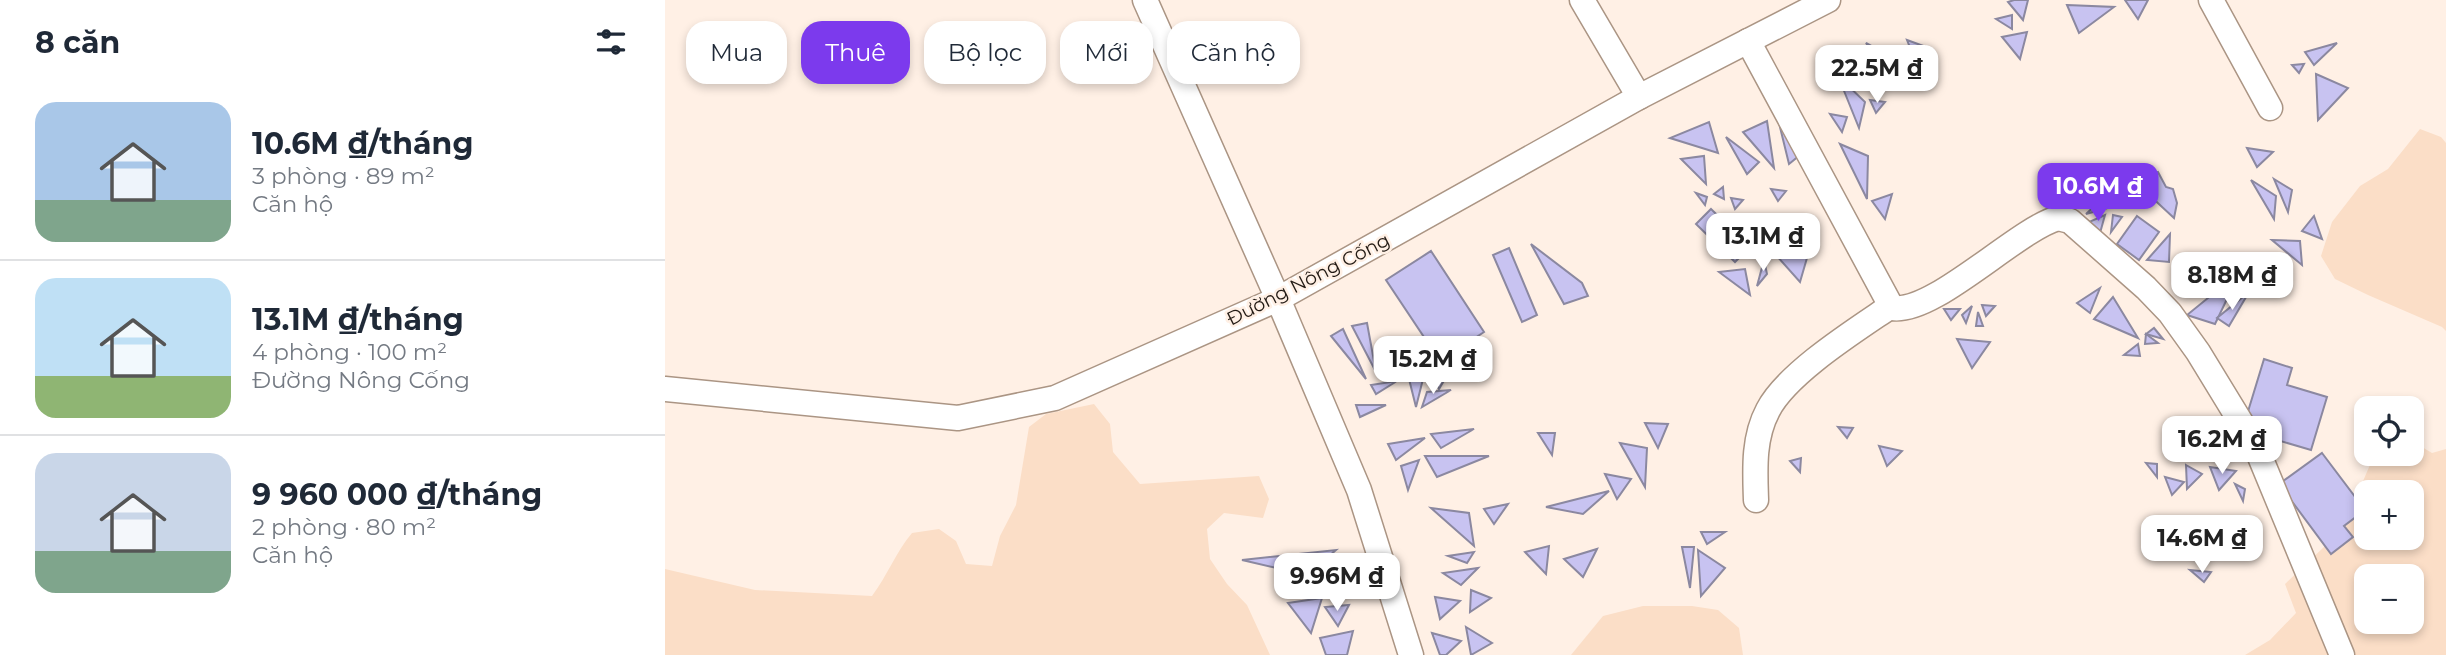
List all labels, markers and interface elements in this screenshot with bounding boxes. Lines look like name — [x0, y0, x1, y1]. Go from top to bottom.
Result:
chip: Mua — [686, 21, 787, 84]
chip: Thuê — [801, 21, 910, 84]
chip: Bộ lọc — [924, 21, 1046, 84]
chip: Mới — [1060, 21, 1153, 84]
chip: Căn hộ — [1167, 21, 1300, 84]
icon: filters — [592, 23, 630, 61]
text: 8 căn — [35, 24, 120, 61]
pin: 22.5M ₫ — [1812, 46, 1942, 105]
text: 22.5M ₫ — [1831, 54, 1923, 82]
text: 10.6M ₫/tháng — [252, 125, 473, 162]
icon: home — [91, 130, 175, 214]
text: 3 phòng · 89 m² — [252, 162, 435, 190]
pin: 10.6M ₫ — [2033, 164, 2163, 223]
text: 10.6M ₫ — [2053, 172, 2143, 200]
text: Căn hộ — [252, 190, 333, 218]
pin: 13.1M ₫ — [1698, 214, 1828, 273]
text: 13.1M ₫ — [1722, 222, 1804, 250]
street label: Đường Nông Cống — [1223, 228, 1394, 331]
pin: 8.18M ₫ — [2167, 252, 2297, 312]
text: 8.18M ₫ — [2187, 261, 2277, 289]
text: 13.1M ₫/tháng — [252, 301, 464, 338]
icon: home — [91, 306, 175, 390]
pin: 15.2M ₫ — [1368, 336, 1498, 396]
text: 4 phòng · 100 m² — [252, 338, 447, 366]
text: 15.2M ₫ — [1390, 345, 1476, 373]
text: Đường Nông Cống — [252, 366, 470, 394]
map controls — [2354, 396, 2424, 634]
button: locate — [2354, 396, 2424, 466]
pin: 16.2M ₫ — [2157, 416, 2287, 476]
text: 16.2M ₫ — [2178, 425, 2266, 453]
text: 9 960 000 ₫/tháng — [252, 476, 542, 513]
button: + — [2354, 480, 2424, 550]
icon: home — [91, 481, 175, 565]
text: 2 phòng · 80 m² — [252, 513, 436, 541]
pin: 14.6M ₫ — [2137, 516, 2267, 575]
text: 14.6M ₫ — [2157, 524, 2247, 552]
text: Căn hộ — [252, 541, 333, 569]
pin: 9.96M ₫ — [1272, 554, 1402, 613]
text: 9.96M ₫ — [1290, 562, 1384, 590]
button: − — [2354, 564, 2424, 634]

